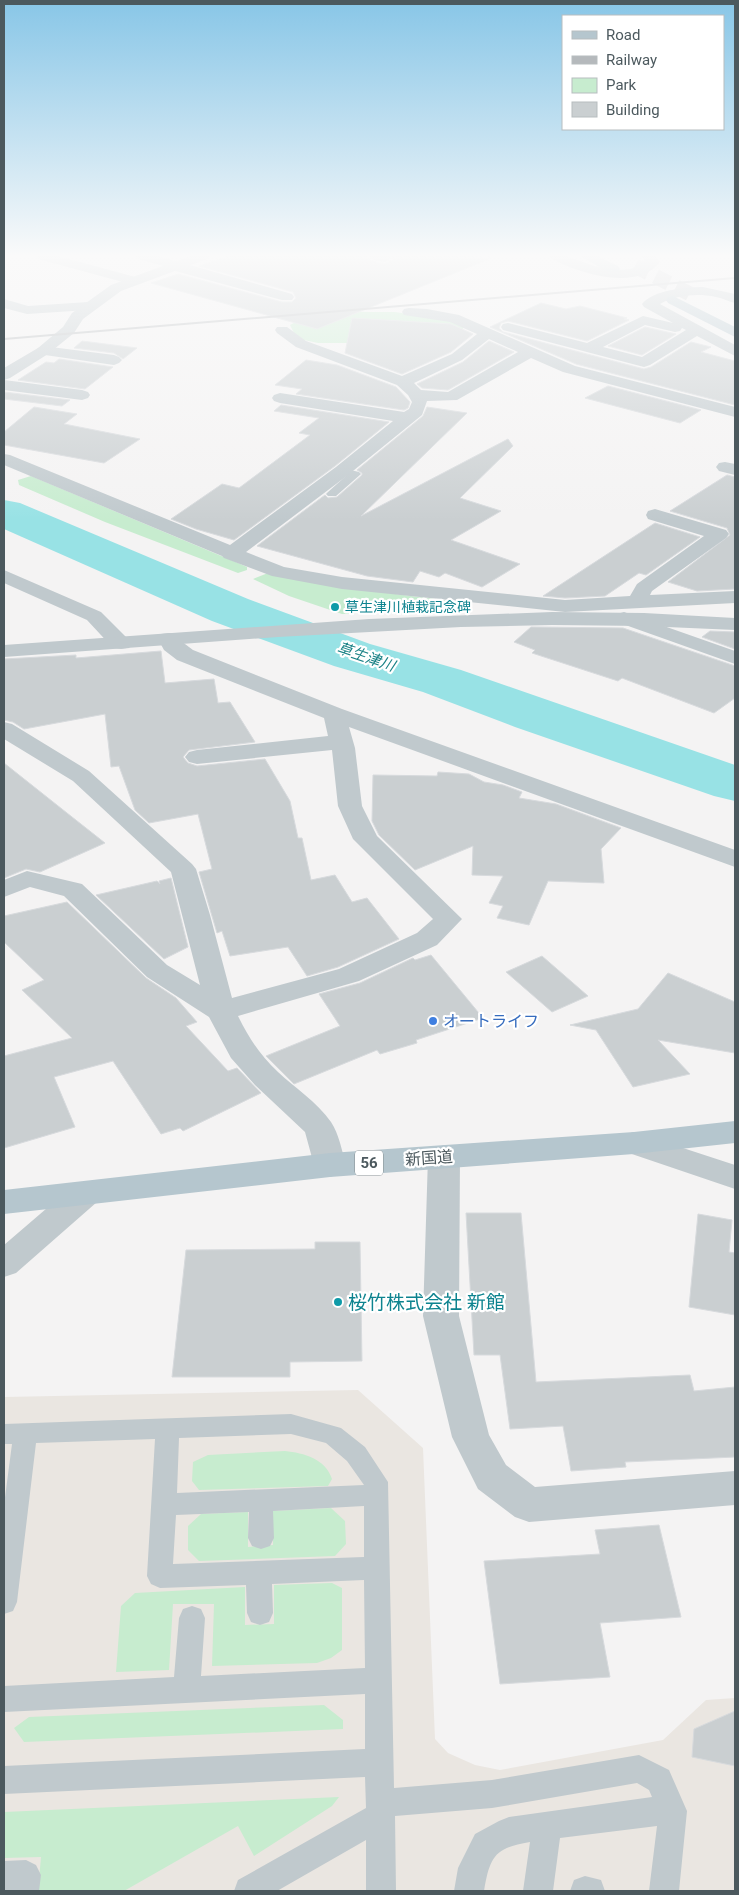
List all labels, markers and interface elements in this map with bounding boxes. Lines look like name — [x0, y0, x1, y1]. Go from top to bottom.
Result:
legend — [562, 15, 724, 130]
text: Road — [606, 26, 640, 44]
text: Railway — [606, 51, 657, 69]
text: Park — [606, 76, 637, 94]
text: Building — [606, 101, 660, 119]
place label: 草生津川植栽記念碑 — [345, 599, 471, 615]
marker: 草生津川植栽記念碑 — [329, 601, 341, 613]
water label: 草生津川 — [335, 639, 399, 676]
place label: オートライフ — [443, 1012, 539, 1031]
marker: オートライフ — [427, 1015, 439, 1027]
street label: 新国道 — [404, 1147, 454, 1169]
road number: 56 — [355, 1150, 383, 1176]
place label: 桜竹株式会社 新館 — [348, 1291, 505, 1314]
marker: 桜竹株式会社 新館 — [332, 1296, 344, 1308]

